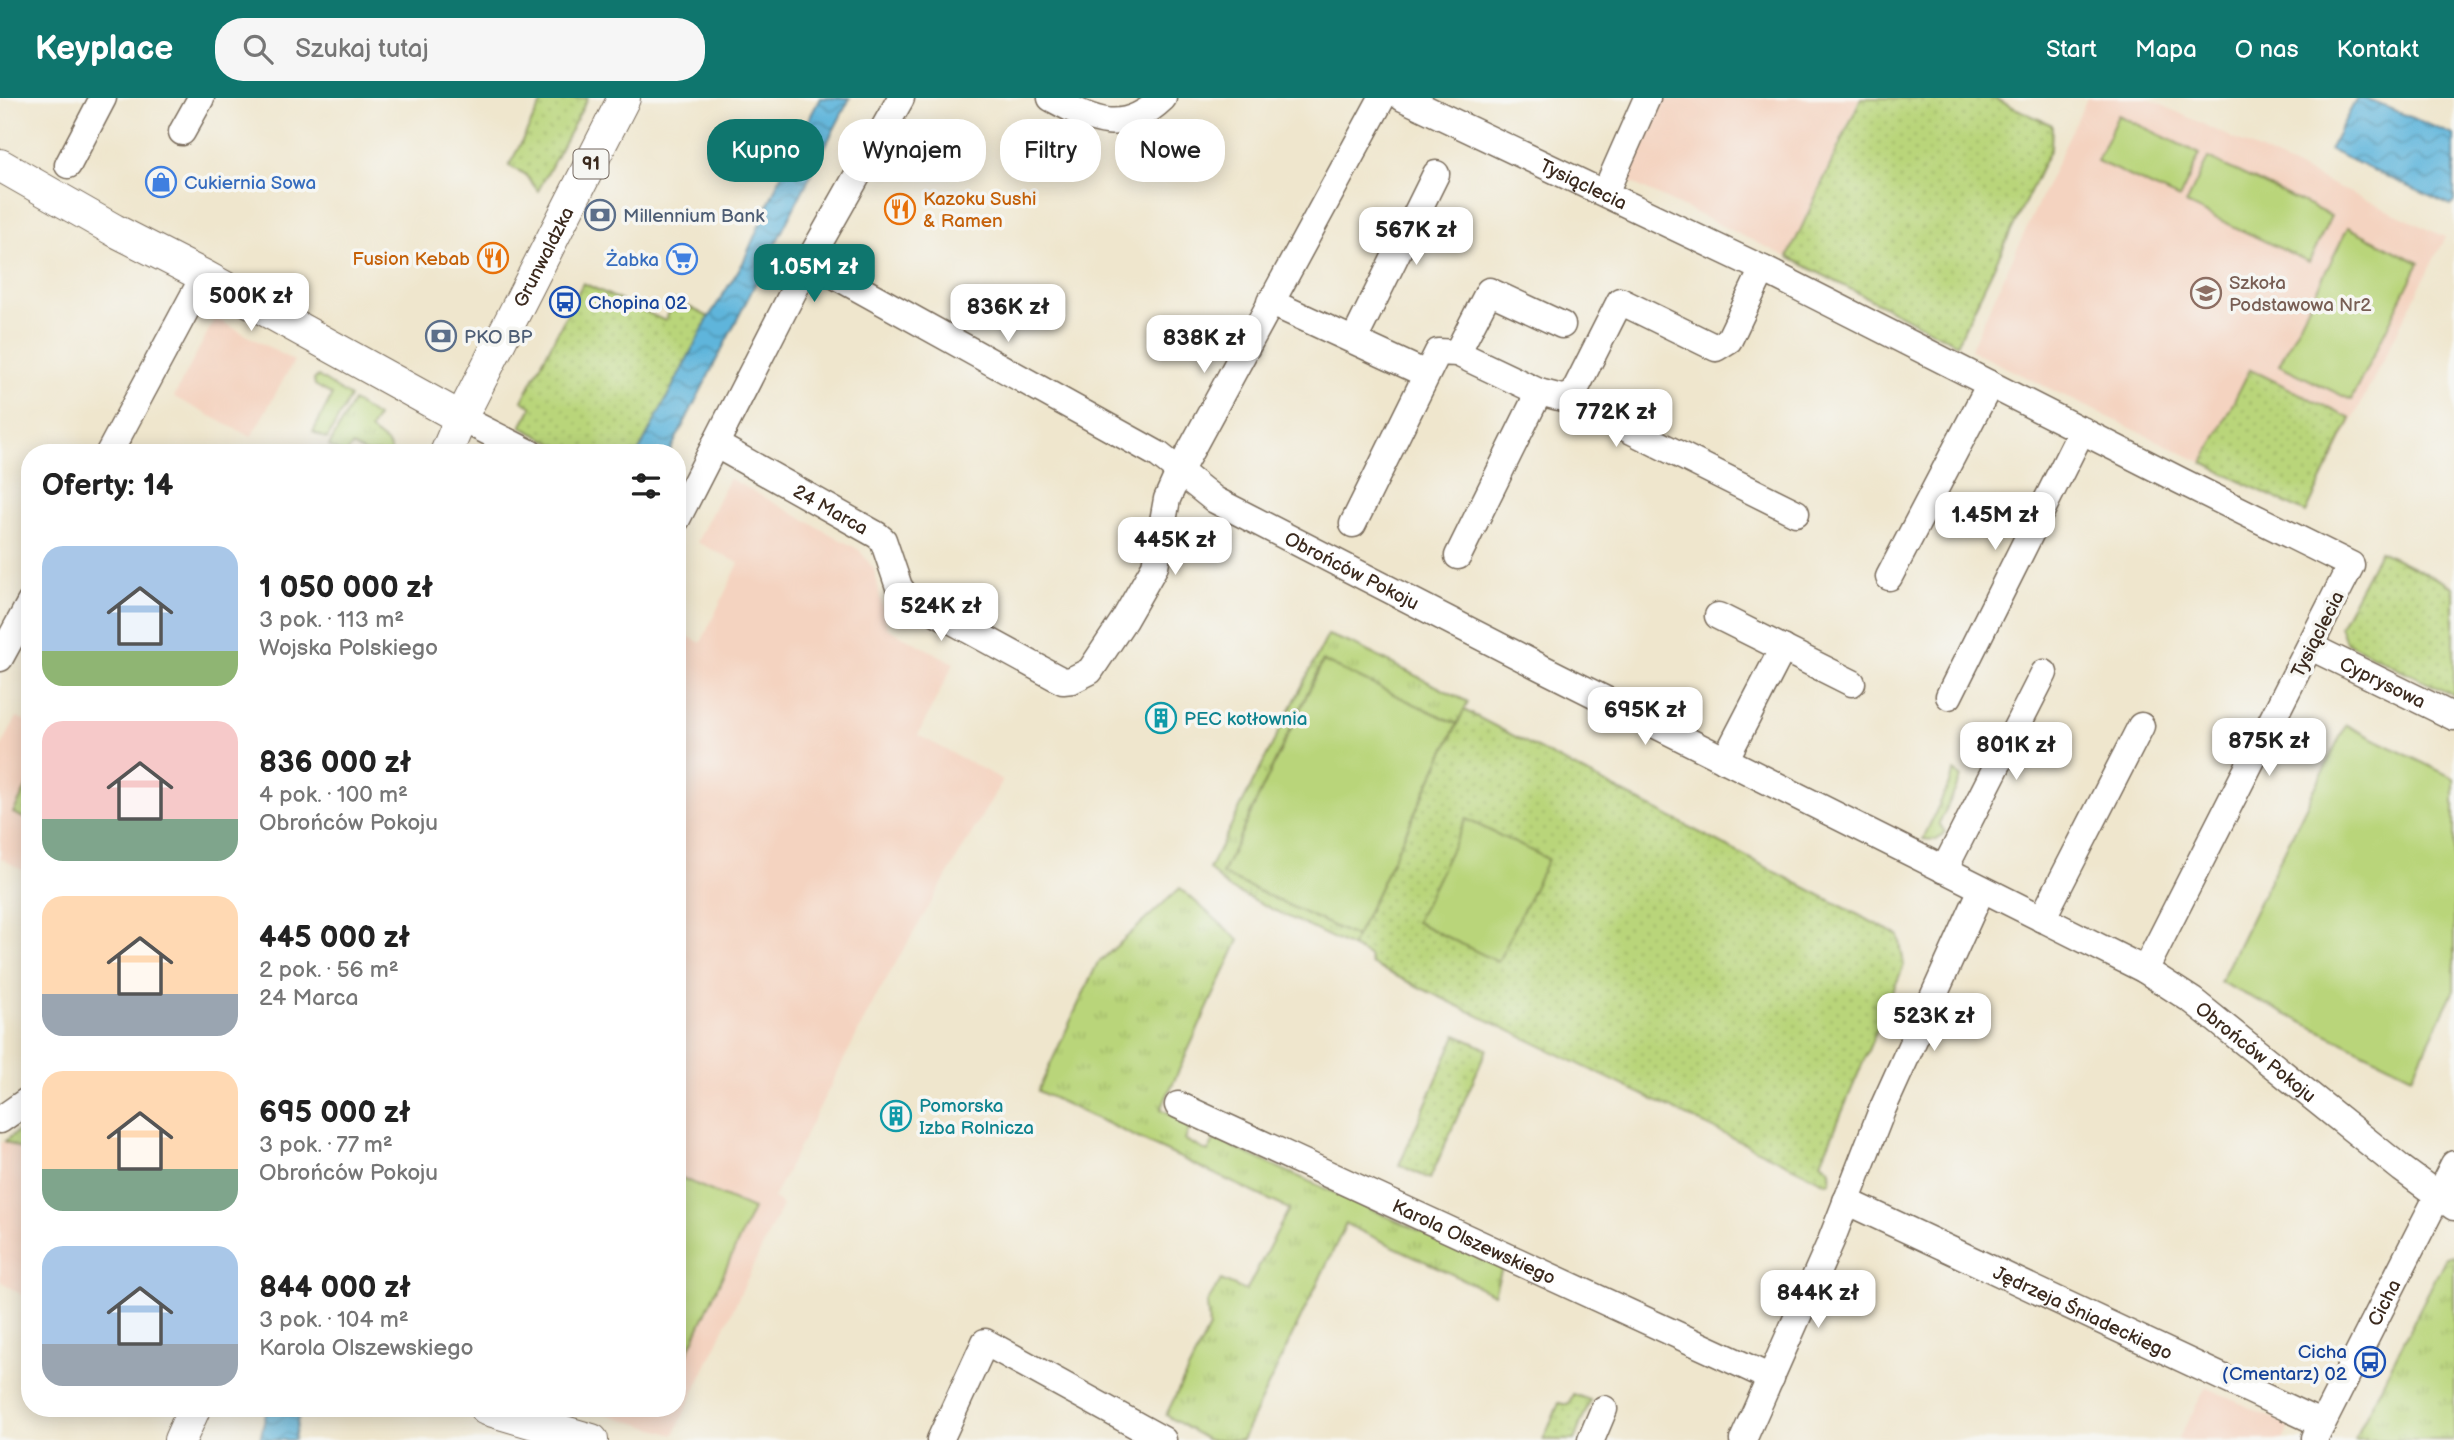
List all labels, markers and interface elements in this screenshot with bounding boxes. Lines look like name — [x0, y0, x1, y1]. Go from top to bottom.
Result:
search box — [215, 18, 705, 81]
text: Keyplace — [35, 29, 173, 69]
icon: search — [239, 30, 277, 68]
text: Szukaj tutaj — [295, 34, 429, 65]
text: Start — [2046, 35, 2097, 64]
text: Mapa — [2135, 35, 2197, 64]
text: O nas — [2235, 35, 2299, 64]
text: Kontakt — [2337, 35, 2419, 64]
chip: Kupno — [707, 119, 824, 182]
chip: Wynajem — [838, 119, 986, 182]
chip: Filtry — [1000, 119, 1101, 182]
chip: Nowe — [1115, 119, 1225, 182]
road number: 91 — [574, 150, 608, 178]
street label: Tysiąclecia — [1536, 155, 1630, 216]
shop icon: Cukiernia Sowa — [144, 165, 178, 199]
place label: Cukiernia Sowa — [184, 172, 316, 195]
place label: Kazoku Sushi & Ramen — [923, 188, 1036, 233]
restaurant icon: Kazoku Sushi & Ramen — [883, 192, 917, 226]
bank icon: Millennium Bank — [583, 198, 617, 232]
street label: Grunwaldzka — [509, 203, 580, 311]
place label: Millennium Bank — [623, 205, 765, 228]
pin: 567K zł — [1351, 208, 1481, 267]
text: 567K zł — [1375, 216, 1457, 244]
restaurant icon: Fusion Kebab — [476, 241, 510, 275]
supermarket icon: Żabka — [665, 242, 699, 276]
pin: 1.05M zł — [742, 244, 886, 304]
place label: Fusion Kebab — [352, 248, 470, 271]
place label: Żabka — [605, 249, 659, 272]
text: 1.05M zł — [770, 253, 858, 281]
place label: Szkoła Podstawowa Nr2 — [2229, 272, 2372, 317]
pin: 500K zł — [186, 274, 316, 333]
school or university icon: Szkoła Podstawowa Nr2 — [2189, 276, 2223, 310]
text: 500K zł — [209, 282, 293, 310]
bus stop icon: Chopina 02 — [548, 285, 582, 319]
pin: 836K zł — [943, 285, 1073, 344]
place label: Chopina 02 — [588, 292, 688, 315]
text: 836K zł — [966, 293, 1050, 321]
pin: 838K zł — [1139, 316, 1269, 375]
bank icon: PKO BP — [424, 319, 458, 353]
text: 838K zł — [1162, 324, 1246, 352]
place label: PKO BP — [464, 326, 533, 349]
pin: 772K zł — [1551, 390, 1681, 449]
text: 772K zł — [1575, 398, 1657, 426]
icon: filters — [627, 467, 665, 505]
text: Oferty: 14 — [42, 468, 173, 504]
street label: 24 Marca — [789, 480, 872, 541]
pin: 1.45M zł — [1923, 492, 2067, 552]
text: 1.45M zł — [1951, 501, 2039, 529]
pin: 445K zł — [1110, 518, 1240, 577]
text: 445K zł — [1134, 526, 1216, 554]
street label: Obrońców Pokoju — [1280, 528, 1422, 616]
text: 1 050 000 zł — [259, 570, 433, 606]
icon: home — [98, 574, 182, 658]
pin: 524K zł — [876, 584, 1006, 643]
street label: Tysiąclecia — [2287, 588, 2350, 682]
text: 524K zł — [900, 592, 982, 620]
text: 3 pok. · 113 m² — [259, 606, 404, 634]
text: Wojska Polskiego — [259, 634, 438, 662]
street label: Cyprysowa — [2335, 653, 2429, 714]
pin: 695K zł — [1580, 688, 1710, 747]
text: 695K zł — [1604, 696, 1686, 724]
building icon: PEC kotłownia — [1144, 701, 1178, 735]
place label: PEC kotłownia — [1184, 708, 1307, 731]
pin: 875K zł — [2204, 718, 2334, 778]
pin: 801K zł — [1951, 722, 2081, 782]
text: 875K zł — [2228, 727, 2310, 755]
text: 801K zł — [1976, 731, 2056, 759]
text: 836 000 zł — [259, 745, 411, 781]
icon: home — [98, 749, 182, 833]
text: 4 pok. · 100 m² — [259, 781, 408, 809]
text: Obrońców Pokoju — [259, 809, 438, 837]
text: 445 000 zł — [259, 920, 410, 956]
icon: home — [98, 924, 182, 1008]
text: 2 pok. · 56 m² — [259, 956, 399, 984]
text: 24 Marca — [259, 984, 358, 1012]
pin: 523K zł — [1869, 993, 1999, 1053]
street label: Obrońców Pokoju — [2190, 997, 2320, 1108]
text: 523K zł — [1893, 1002, 1975, 1030]
text: 695 000 zł — [259, 1095, 411, 1131]
place label: Pomorska Izba Rolnicza — [919, 1095, 1034, 1140]
icon: home — [98, 1099, 182, 1183]
building icon: Pomorska Izba Rolnicza — [879, 1099, 913, 1133]
text: 3 pok. · 77 m² — [259, 1131, 393, 1159]
text: Obrońców Pokoju — [259, 1159, 438, 1187]
street label: Karola Olszewskiego — [1388, 1195, 1559, 1290]
street label: Jędrzeja Śniadeckiego — [1989, 1262, 2176, 1365]
text: 844 000 zł — [259, 1270, 411, 1306]
pin: 844K zł — [1753, 1270, 1883, 1330]
icon: home — [98, 1274, 182, 1358]
street label: Cicha — [2364, 1276, 2407, 1330]
text: 844K zł — [1777, 1279, 1859, 1307]
text: 3 pok. · 104 m² — [259, 1306, 409, 1334]
text: Karola Olszewskiego — [259, 1334, 474, 1362]
place label: Cicha (Cmentarz) 02 — [2222, 1341, 2348, 1386]
bus stop icon: Cicha (Cmentarz) 02 — [2353, 1345, 2387, 1379]

